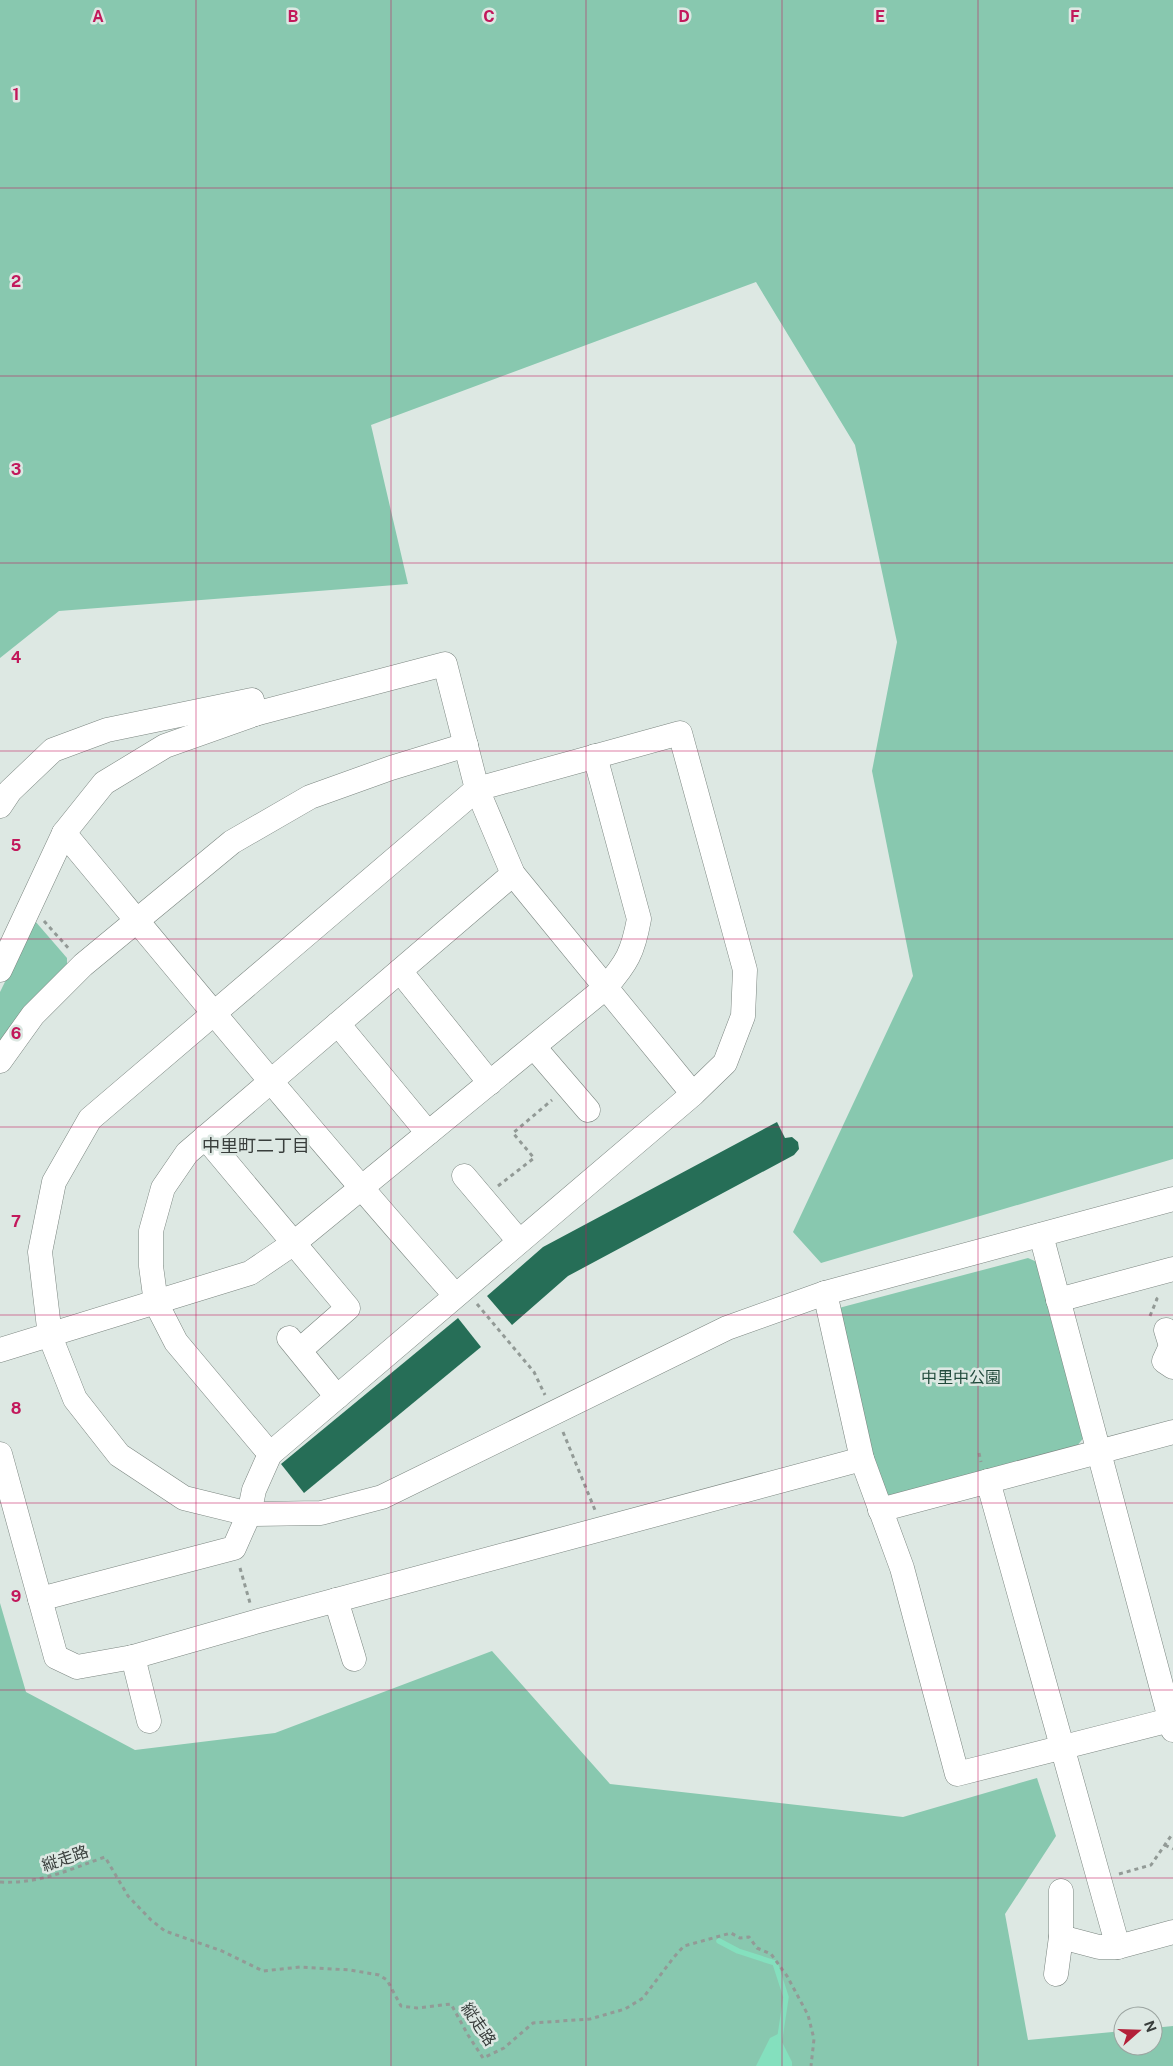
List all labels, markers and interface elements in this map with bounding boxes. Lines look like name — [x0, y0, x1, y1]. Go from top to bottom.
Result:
text: A — [92, 7, 104, 26]
text: B — [288, 7, 299, 26]
text: C — [483, 7, 495, 26]
text: D — [678, 7, 690, 26]
text: E — [875, 7, 885, 26]
text: F — [1070, 7, 1080, 26]
text: 1 — [13, 85, 19, 104]
text: 2 — [11, 272, 21, 291]
text: 3 — [11, 460, 21, 479]
text: 4 — [11, 648, 22, 667]
text: 5 — [11, 836, 22, 855]
text: 6 — [11, 1024, 21, 1043]
district label: 中里町二丁目 — [202, 1135, 310, 1156]
text: 7 — [11, 1212, 21, 1231]
park label: 中里中公園 — [921, 1368, 1001, 1387]
text: 8 — [11, 1399, 22, 1418]
text: 9 — [11, 1587, 21, 1606]
street label: 縦走路 — [39, 1842, 91, 1875]
street label: 縦走路 — [457, 1999, 500, 2049]
north arrow — [1113, 2006, 1163, 2056]
text: N — [1141, 2019, 1160, 2034]

